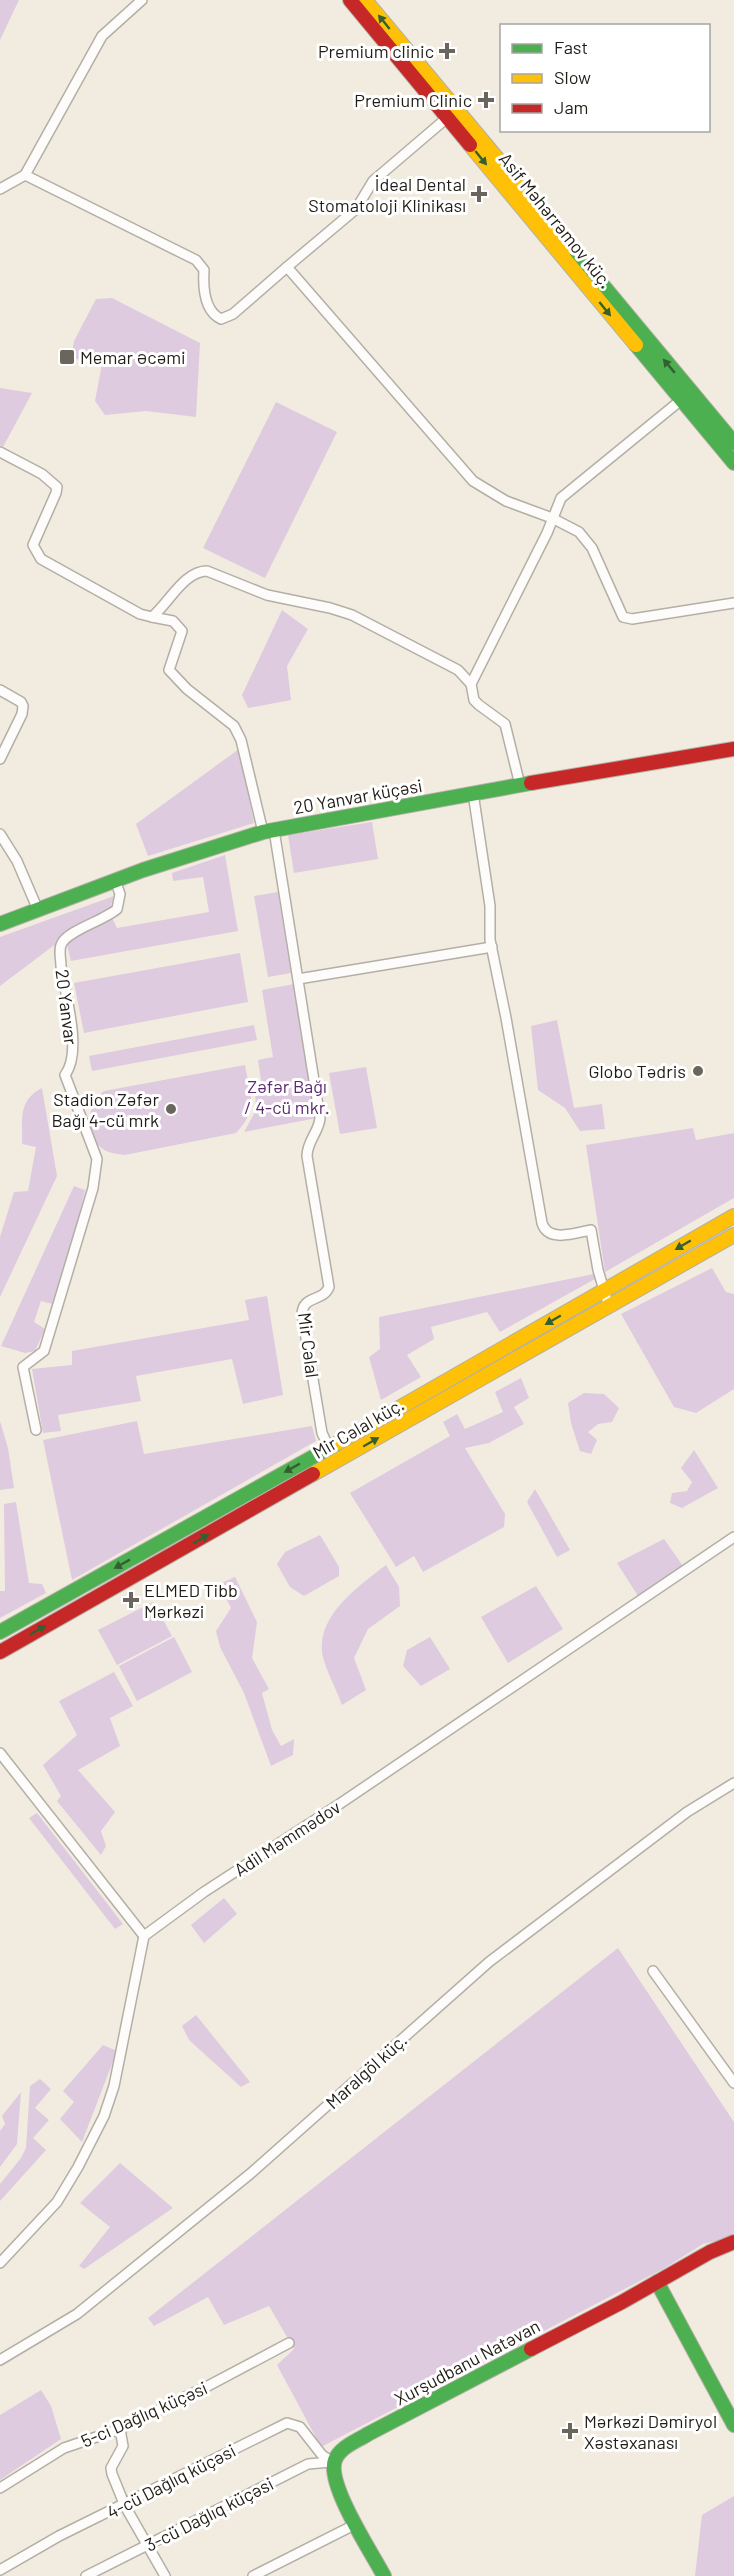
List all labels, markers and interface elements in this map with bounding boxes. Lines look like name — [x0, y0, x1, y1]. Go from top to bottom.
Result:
one-way arrow — [378, 15, 390, 30]
legend — [500, 24, 710, 132]
text: Fast — [554, 36, 588, 58]
place label: Premium clinic — [318, 40, 434, 62]
marker: Premium clinic — [438, 42, 456, 60]
text: Slow — [554, 66, 591, 88]
place label: Premium Clinic — [354, 89, 472, 111]
marker: Premium Clinic — [477, 91, 495, 109]
text: Jam — [554, 96, 588, 118]
street label: Asif Məhərrəmov küç. — [495, 148, 617, 292]
one-way arrow — [475, 150, 488, 166]
place label: İdeal Dental Stomatoloji Klinikası — [308, 173, 466, 216]
marker: İdeal Dental Stomatoloji Klinikası — [470, 185, 488, 203]
one-way arrow — [599, 301, 612, 317]
place label: Memar Əcəmi — [80, 346, 186, 368]
marker: Memar Əcəmi — [58, 348, 76, 366]
one-way arrow — [663, 359, 676, 374]
street label: 20 Yanvar küçəsi — [292, 774, 424, 818]
street label: 20 Yanvar — [51, 968, 83, 1046]
place label: Globo Tədris — [588, 1060, 686, 1082]
marker: Globo Tədris — [691, 1064, 705, 1078]
park label: Zəfər Bağı / 4-cü mkr. — [244, 1075, 330, 1118]
place label: Stadion Zəfər Bağı 4-cü mrk — [51, 1088, 159, 1131]
marker: Stadion Zəfər Bağı 4-cü mrk — [164, 1102, 178, 1116]
one-way arrow — [675, 1240, 691, 1251]
street label: Mir Cəlal — [294, 1311, 324, 1379]
one-way arrow — [544, 1315, 561, 1325]
street label: Mir Cəlal küç. — [308, 1393, 408, 1463]
one-way arrow — [363, 1437, 380, 1447]
one-way arrow — [283, 1463, 300, 1473]
one-way arrow — [193, 1533, 209, 1544]
one-way arrow — [113, 1559, 130, 1569]
place label: ELMED Tibb Mərkəzi — [144, 1579, 238, 1622]
marker: ELMED Tibb Mərkəzi — [122, 1591, 140, 1609]
one-way arrow — [30, 1625, 47, 1635]
street label: Adil Məmmədov — [230, 1795, 345, 1881]
street label: Maralgöl küç. — [321, 2029, 411, 2113]
street label: Xurşudbanu Natəvan — [390, 2314, 544, 2410]
street label: 5-ci Dağlıq küçəsi — [77, 2376, 211, 2452]
place label: Mərkəzi Dəmiryol Xəstəxanası — [584, 2410, 717, 2453]
marker: Mərkəzi Dəmiryol Xəstəxanası — [561, 2422, 579, 2440]
street label: 4-cü Dağlıq küçəsi — [103, 2439, 239, 2523]
street label: 3-cü Dağlıq küçəsi — [141, 2472, 277, 2556]

